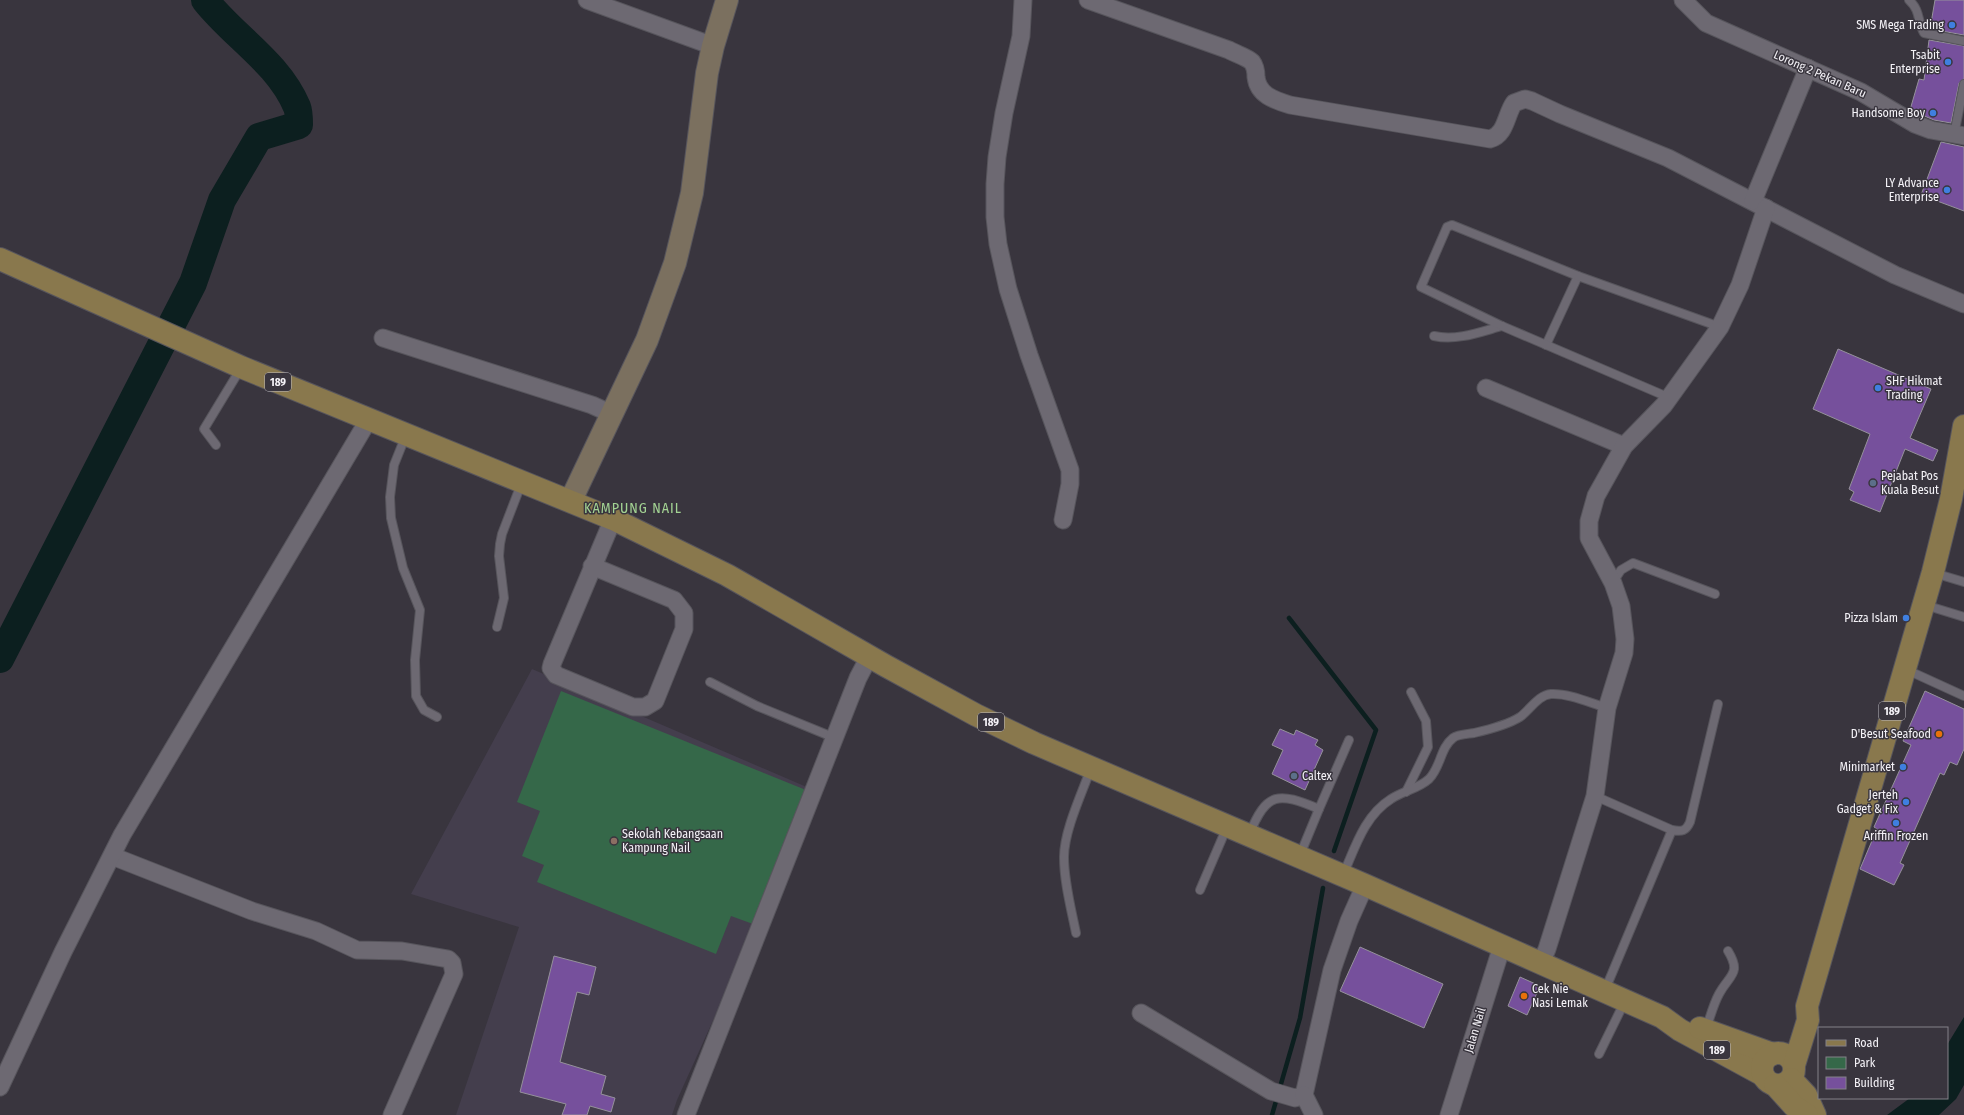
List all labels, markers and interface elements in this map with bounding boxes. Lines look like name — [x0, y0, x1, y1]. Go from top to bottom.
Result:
place label: SMS Mega Trading — [1856, 18, 1944, 32]
marker: SMS Mega Trading — [1947, 20, 1957, 30]
street label: Lorong 2 Pekan Baru — [1772, 47, 1868, 101]
place label: Tsabit Enterprise — [1890, 48, 1940, 76]
marker: Tsabit Enterprise — [1943, 57, 1953, 67]
place label: Handsome Boy — [1851, 106, 1926, 120]
marker: Handsome Boy — [1928, 108, 1938, 118]
place label: LY Advance Enterprise — [1885, 176, 1939, 204]
marker: LY Advance Enterprise — [1942, 185, 1952, 195]
road number: 189 — [265, 373, 291, 391]
place label: SHF Hikmat Trading — [1886, 374, 1942, 402]
marker: SHF Hikmat Trading — [1873, 383, 1883, 393]
place label: Pejabat Pos Kuala Besut — [1881, 469, 1939, 497]
marker: Pejabat Pos Kuala Besut — [1868, 478, 1878, 488]
district label: KAMPUNG NAIL — [584, 500, 682, 517]
place label: Pizza Islam — [1844, 611, 1898, 625]
marker: Pizza Islam — [1901, 613, 1911, 623]
road number: 189 — [1879, 702, 1905, 720]
road number: 189 — [978, 713, 1004, 731]
place label: D'Besut Seafood — [1851, 727, 1931, 741]
marker: D'Besut Seafood — [1934, 729, 1944, 739]
place label: Minimarket — [1839, 760, 1895, 774]
marker: Minimarket — [1898, 762, 1908, 772]
place label: Caltex — [1302, 769, 1332, 783]
marker: Caltex — [1289, 771, 1299, 781]
place label: Jerteh Gadget & Fix — [1837, 788, 1899, 816]
marker: Jerteh Gadget & Fix — [1901, 797, 1911, 807]
marker: Ariffin Frozen — [1891, 818, 1901, 828]
place label: Sekolah Kebangsaan Kampung Nail — [622, 827, 723, 855]
place label: Ariffin Frozen — [1864, 829, 1928, 843]
marker: Sekolah Kebangsaan Kampung Nail — [609, 836, 619, 846]
place label: Cek Nie Nasi Lemak — [1532, 982, 1588, 1010]
marker: Cek Nie Nasi Lemak — [1519, 991, 1529, 1001]
street label: Jalan Nail — [1462, 1006, 1488, 1054]
legend — [1818, 1027, 1948, 1099]
text: Road — [1854, 1036, 1879, 1050]
road number: 189 — [1704, 1041, 1730, 1059]
text: Park — [1854, 1056, 1876, 1070]
text: Building — [1854, 1076, 1895, 1090]

